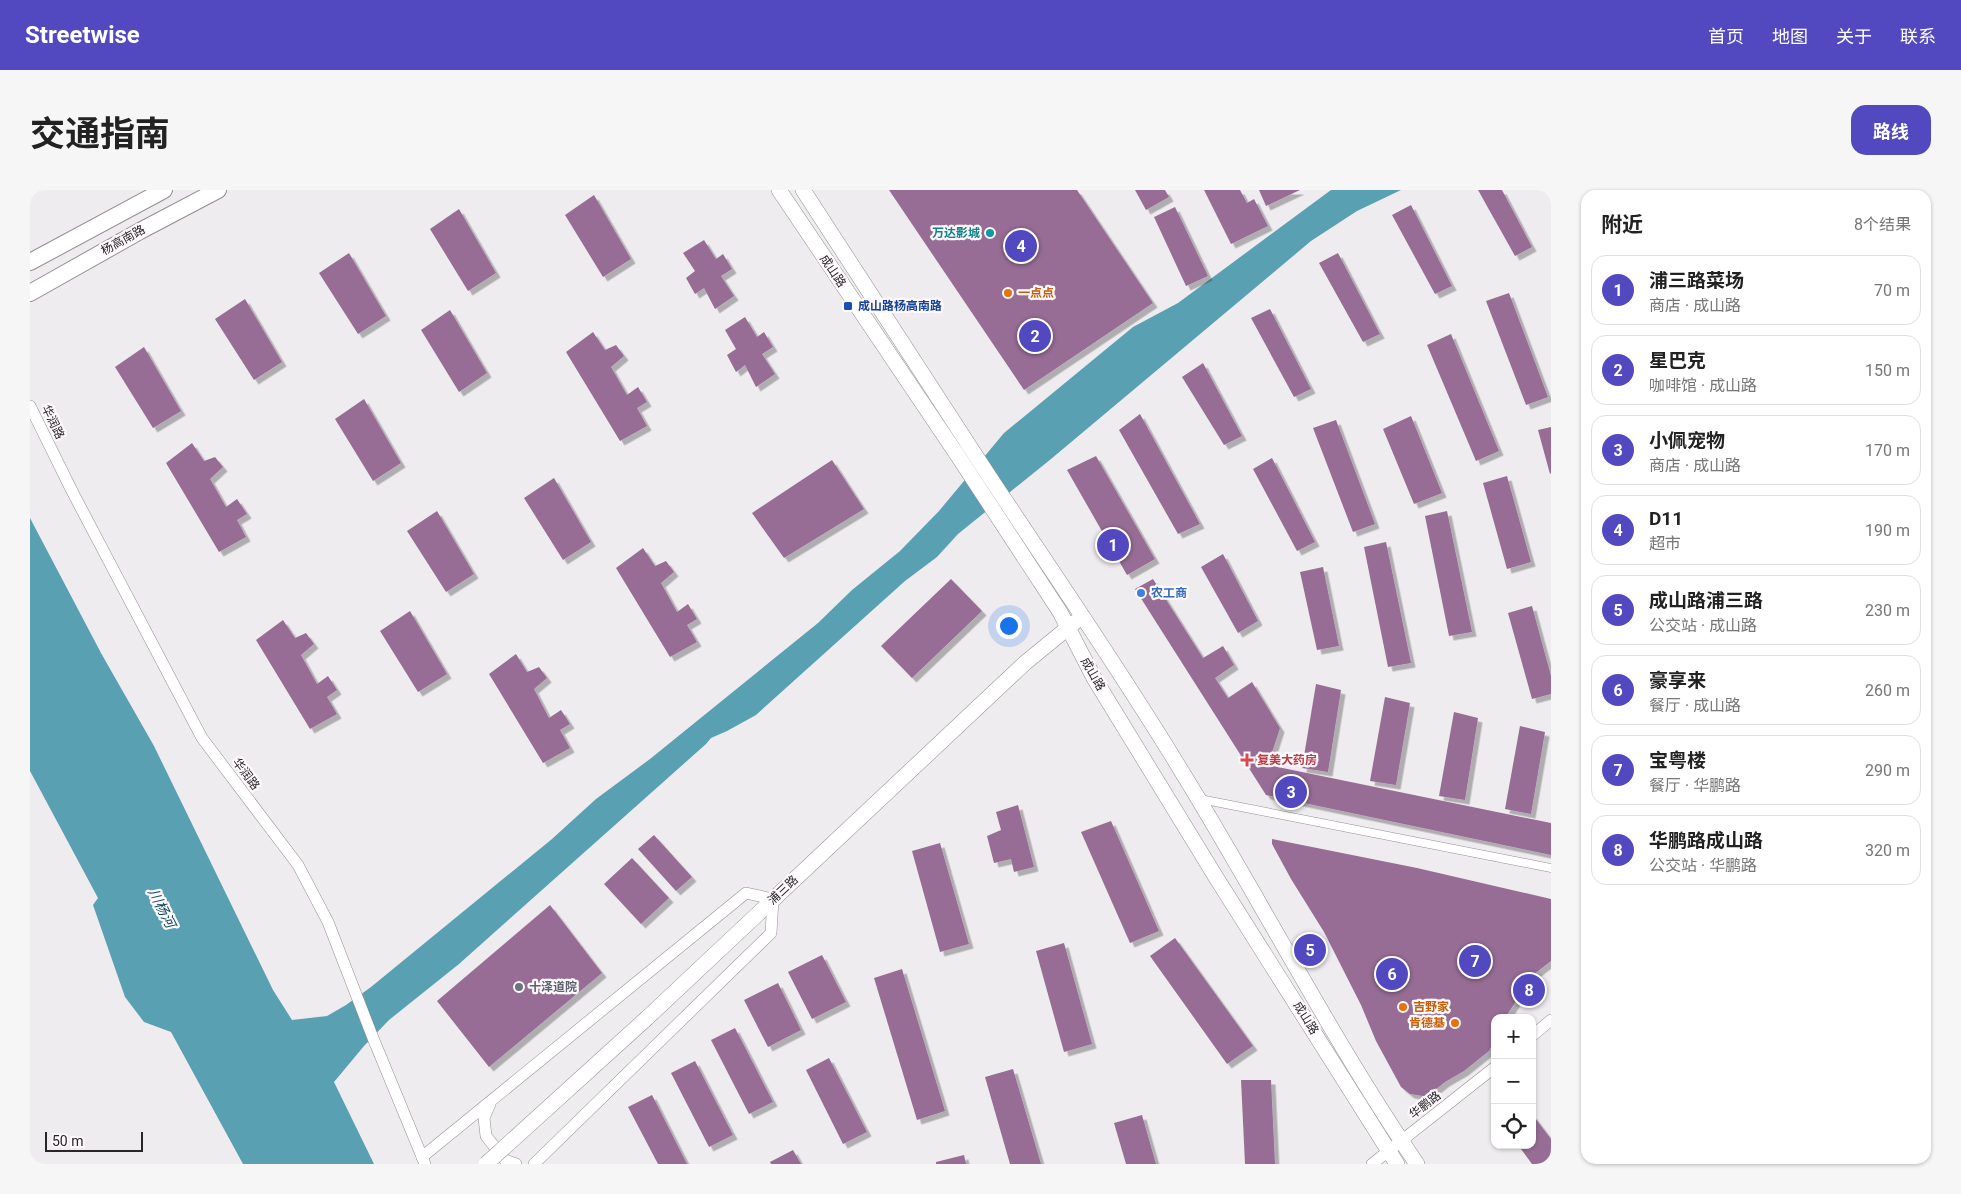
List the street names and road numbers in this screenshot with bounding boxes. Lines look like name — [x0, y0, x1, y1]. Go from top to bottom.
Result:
street label: 杨高南路 — [99, 222, 147, 258]
street label: 成山路 — [817, 252, 849, 290]
street label: 华润路 — [39, 403, 67, 441]
street label: 成山路 — [1078, 655, 1108, 693]
street label: 华润路 — [230, 755, 262, 793]
street label: 浦三路 — [765, 873, 801, 907]
street label: 成山路 — [1291, 999, 1321, 1037]
street label: 华鹏路 — [1407, 1088, 1443, 1122]

